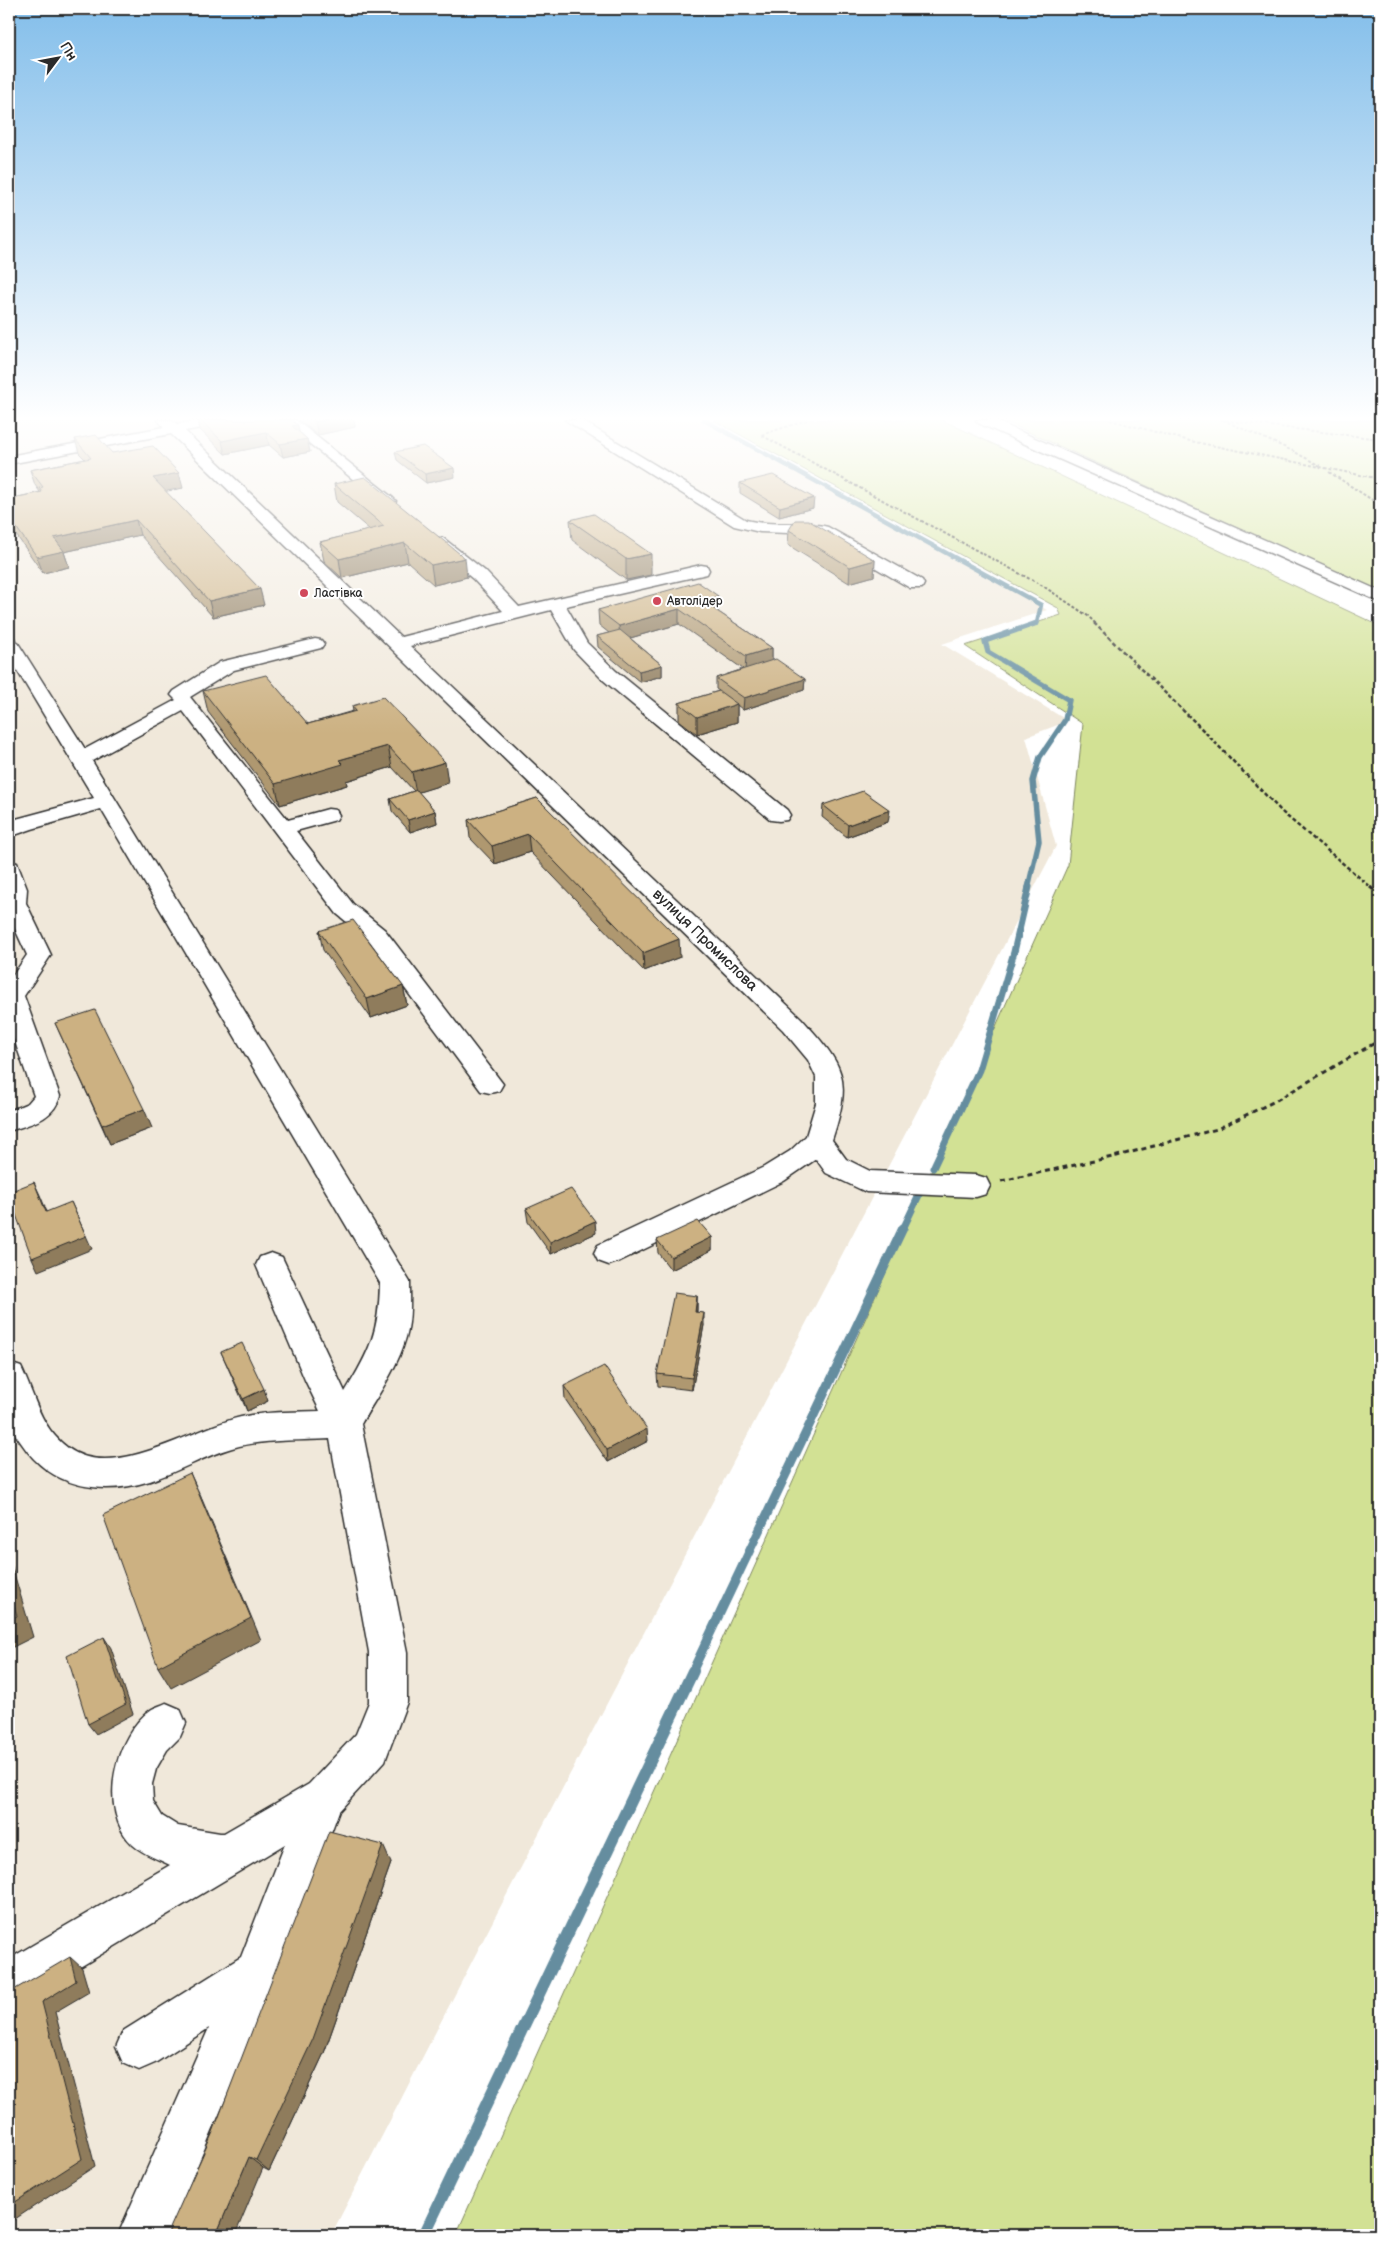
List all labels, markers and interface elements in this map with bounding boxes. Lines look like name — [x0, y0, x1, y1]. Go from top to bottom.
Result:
north arrow — [32, 32, 82, 82]
text: Пн — [56, 39, 81, 64]
place label: Ластівка — [313, 586, 363, 601]
marker: Ластівка — [298, 587, 310, 599]
place label: Автолідер — [666, 594, 723, 609]
marker: Автолідер — [651, 595, 663, 607]
street label: вулиця Промислова — [648, 885, 762, 995]

